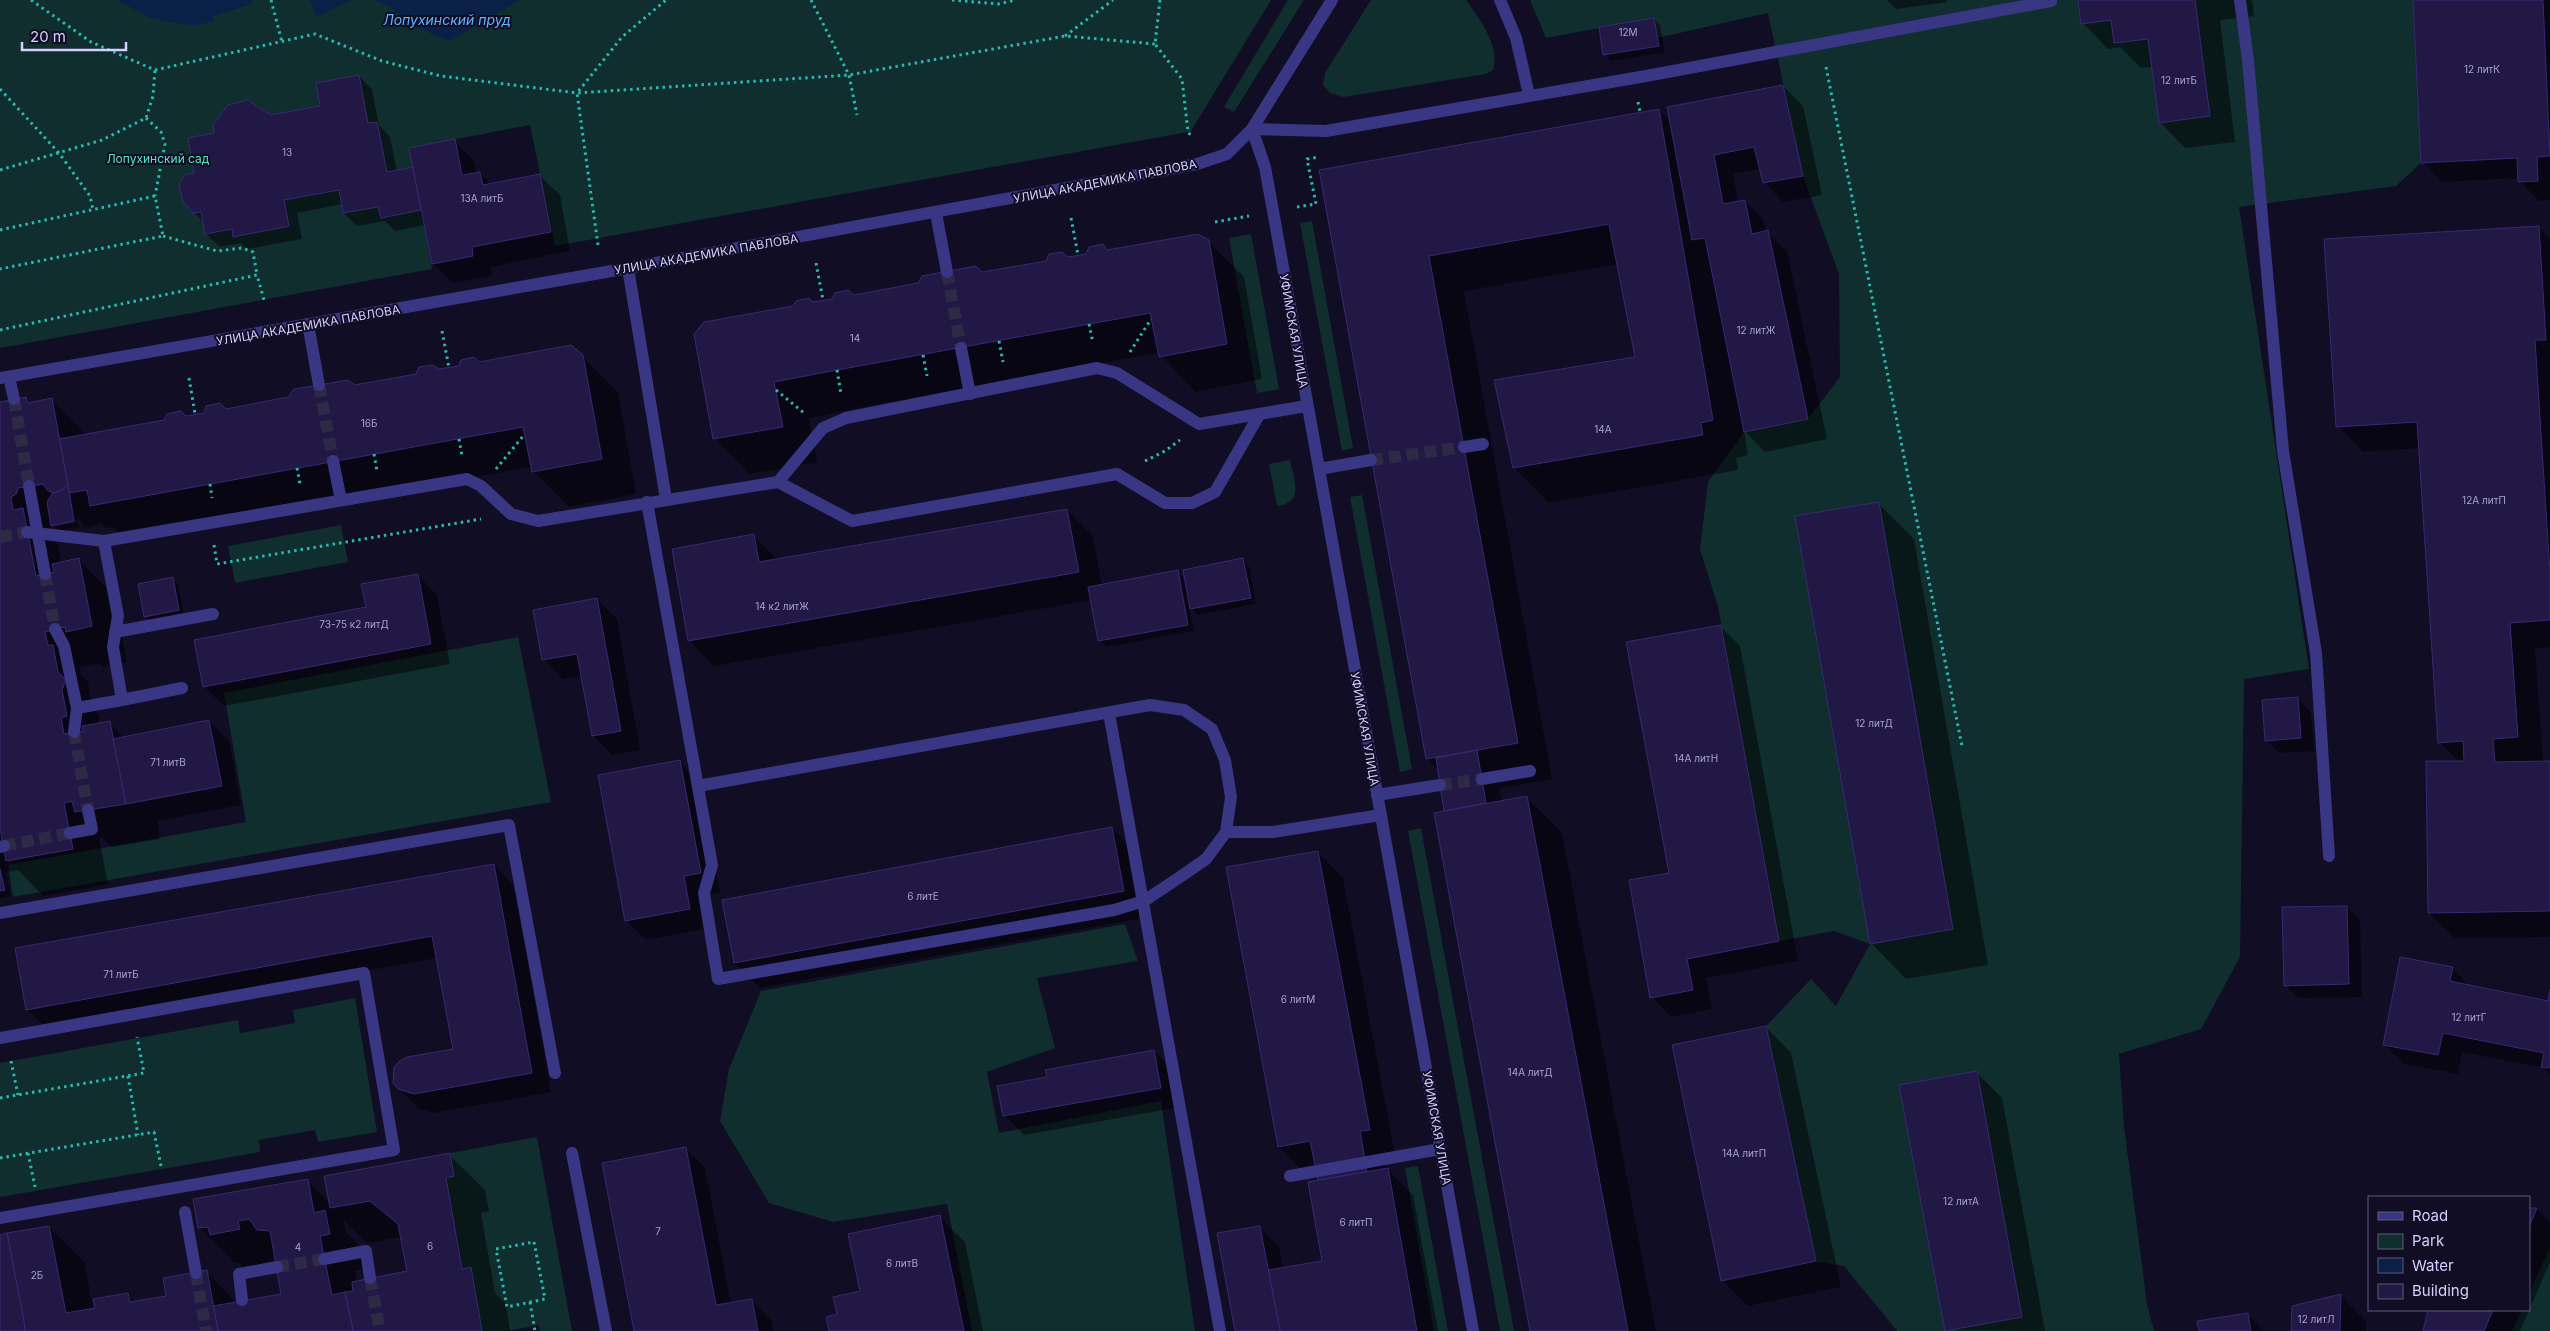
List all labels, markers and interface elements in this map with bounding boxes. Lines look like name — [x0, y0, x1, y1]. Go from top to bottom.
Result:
water label: Лопухинский пруд — [383, 11, 511, 28]
scale bar — [22, 20, 126, 52]
house number: 12М — [1618, 26, 1638, 38]
text: 20 m — [30, 27, 66, 46]
house number: 12 литК — [2464, 63, 2500, 75]
house number: 12 литБ — [2161, 74, 2197, 86]
house number: 13 — [282, 146, 292, 158]
park label: Лопухинский сад — [107, 151, 210, 166]
street label: УЛИЦА АКАДЕМИКА ПАВЛОВА — [1012, 156, 1198, 206]
house number: 13А литБ — [461, 192, 503, 204]
street label: УЛИЦА АКАДЕМИКА ПАВЛОВА — [613, 230, 799, 278]
street label: УФИМСКАЯ УЛИЦА — [1277, 273, 1311, 389]
street label: УЛИЦА АКАДЕМИКА ПАВЛОВА — [215, 301, 401, 349]
house number: 12 литЖ — [1737, 324, 1776, 336]
house number: 14 — [850, 332, 860, 344]
house number: 16Б — [361, 417, 377, 429]
house number: 14А — [1594, 423, 1612, 435]
house number: 12А литП — [2462, 494, 2506, 506]
house number: 14 к2 литЖ — [755, 600, 809, 612]
house number: 73-75 к2 литД — [319, 618, 389, 630]
street label: УФИМСКАЯ УЛИЦА — [1348, 671, 1382, 787]
house number: 12 литД — [1855, 717, 1893, 729]
house number: 14А литН — [1674, 752, 1718, 764]
house number: 71 литВ — [150, 756, 186, 768]
house number: 6 литЕ — [907, 890, 939, 902]
house number: 71 литБ — [103, 968, 139, 980]
house number: 6 литМ — [1281, 993, 1315, 1005]
house number: 12 литГ — [2451, 1011, 2487, 1023]
house number: 14А литД — [1508, 1066, 1552, 1078]
street label: УФИМСКАЯ УЛИЦА — [1420, 1070, 1454, 1186]
house number: 14А литП — [1722, 1147, 1766, 1159]
house number: 12 литА — [1943, 1195, 1979, 1207]
legend — [2368, 1196, 2530, 1311]
text: Road — [2412, 1206, 2448, 1225]
house number: 6 литП — [1340, 1216, 1372, 1228]
house number: 7 — [655, 1225, 661, 1237]
text: Park — [2412, 1231, 2445, 1250]
house number: 6 — [427, 1240, 433, 1252]
house number: 4 — [295, 1241, 301, 1253]
text: Water — [2412, 1256, 2454, 1275]
house number: 6 литВ — [886, 1257, 918, 1269]
house number: 2Б — [31, 1269, 43, 1281]
text: Building — [2412, 1281, 2469, 1300]
house number: 12 литЛ — [2298, 1313, 2334, 1325]

